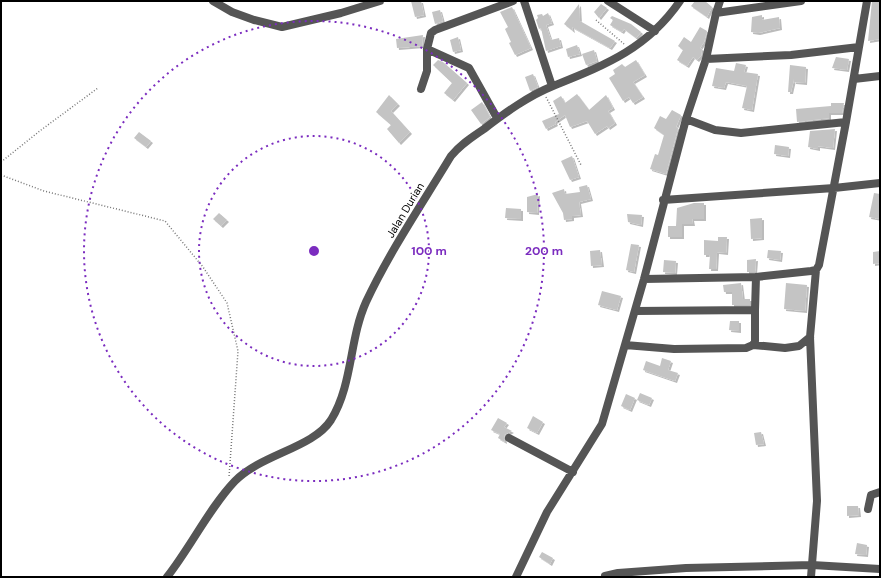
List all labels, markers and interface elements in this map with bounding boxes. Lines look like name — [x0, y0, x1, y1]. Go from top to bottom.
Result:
street label: Jalan Durian — [383, 180, 427, 240]
text: 100 m — [411, 243, 447, 259]
text: 200 m — [525, 243, 563, 259]
centre of rings — [307, 244, 321, 258]

